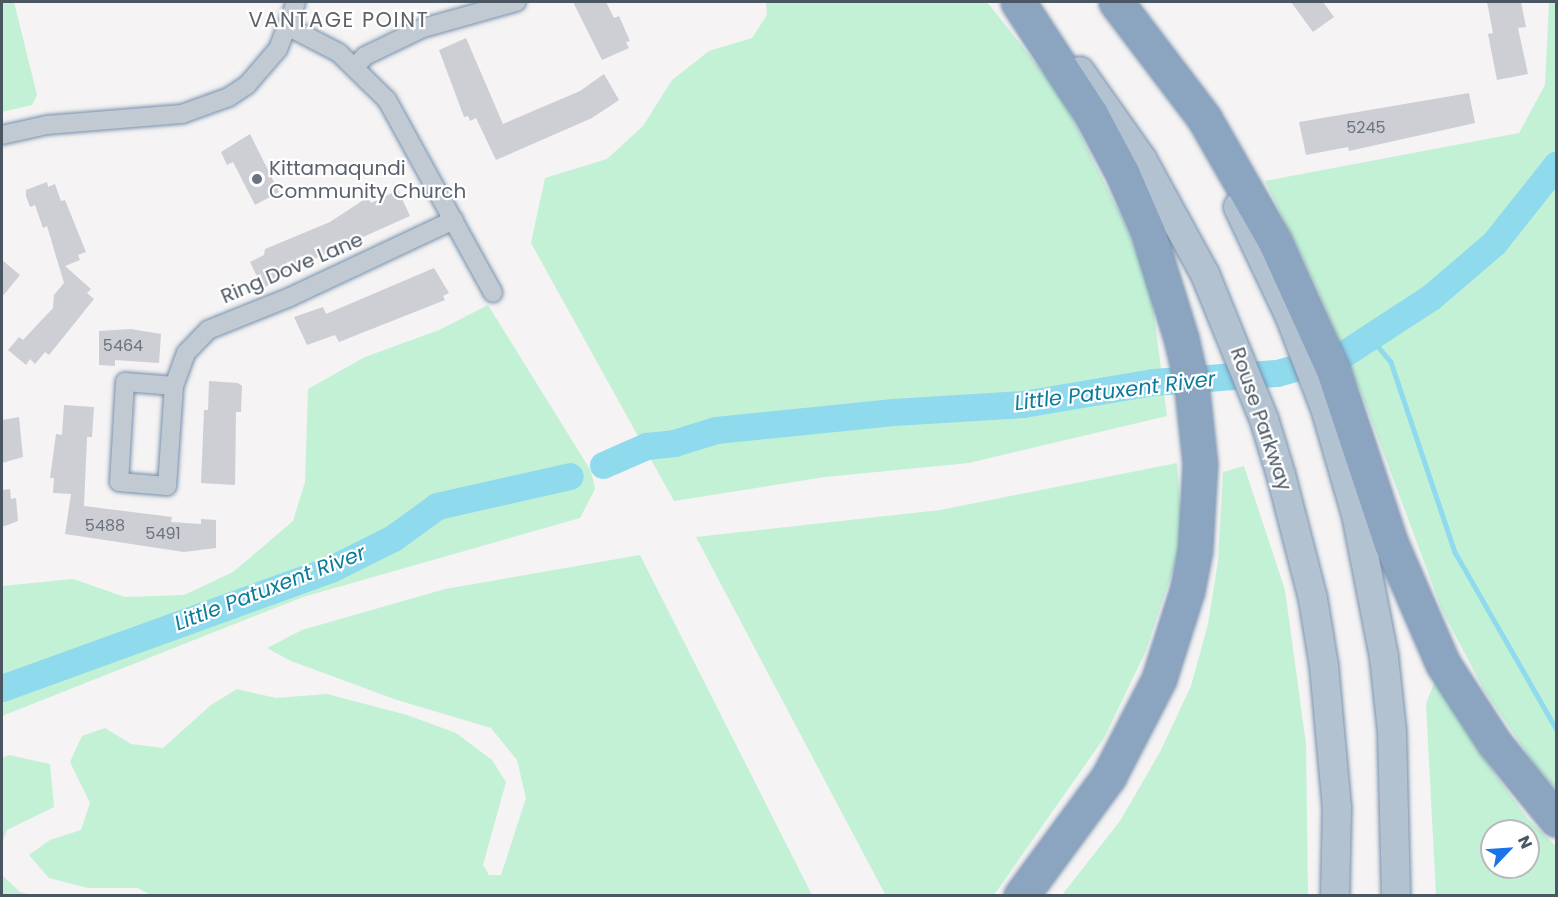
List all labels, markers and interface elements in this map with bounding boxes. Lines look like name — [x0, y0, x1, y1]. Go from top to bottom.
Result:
district label: VANTAGE POINT — [249, 7, 429, 33]
house number: 5245 — [1346, 118, 1386, 138]
place label: Kittamaqundi Community Church — [269, 156, 466, 203]
marker: Kittamaqundi Community Church — [250, 172, 264, 186]
street label: Ring Dove Lane — [217, 227, 367, 309]
house number: 5464 — [103, 336, 143, 356]
street label: Rouse Parkway — [1225, 344, 1297, 494]
water label: Little Patuxent River — [1013, 366, 1217, 416]
house number: 5488 — [85, 516, 125, 536]
house number: 5491 — [145, 524, 181, 544]
water label: Little Patuxent River — [171, 540, 369, 636]
north arrow — [1480, 819, 1540, 879]
text: N — [1512, 832, 1538, 852]

